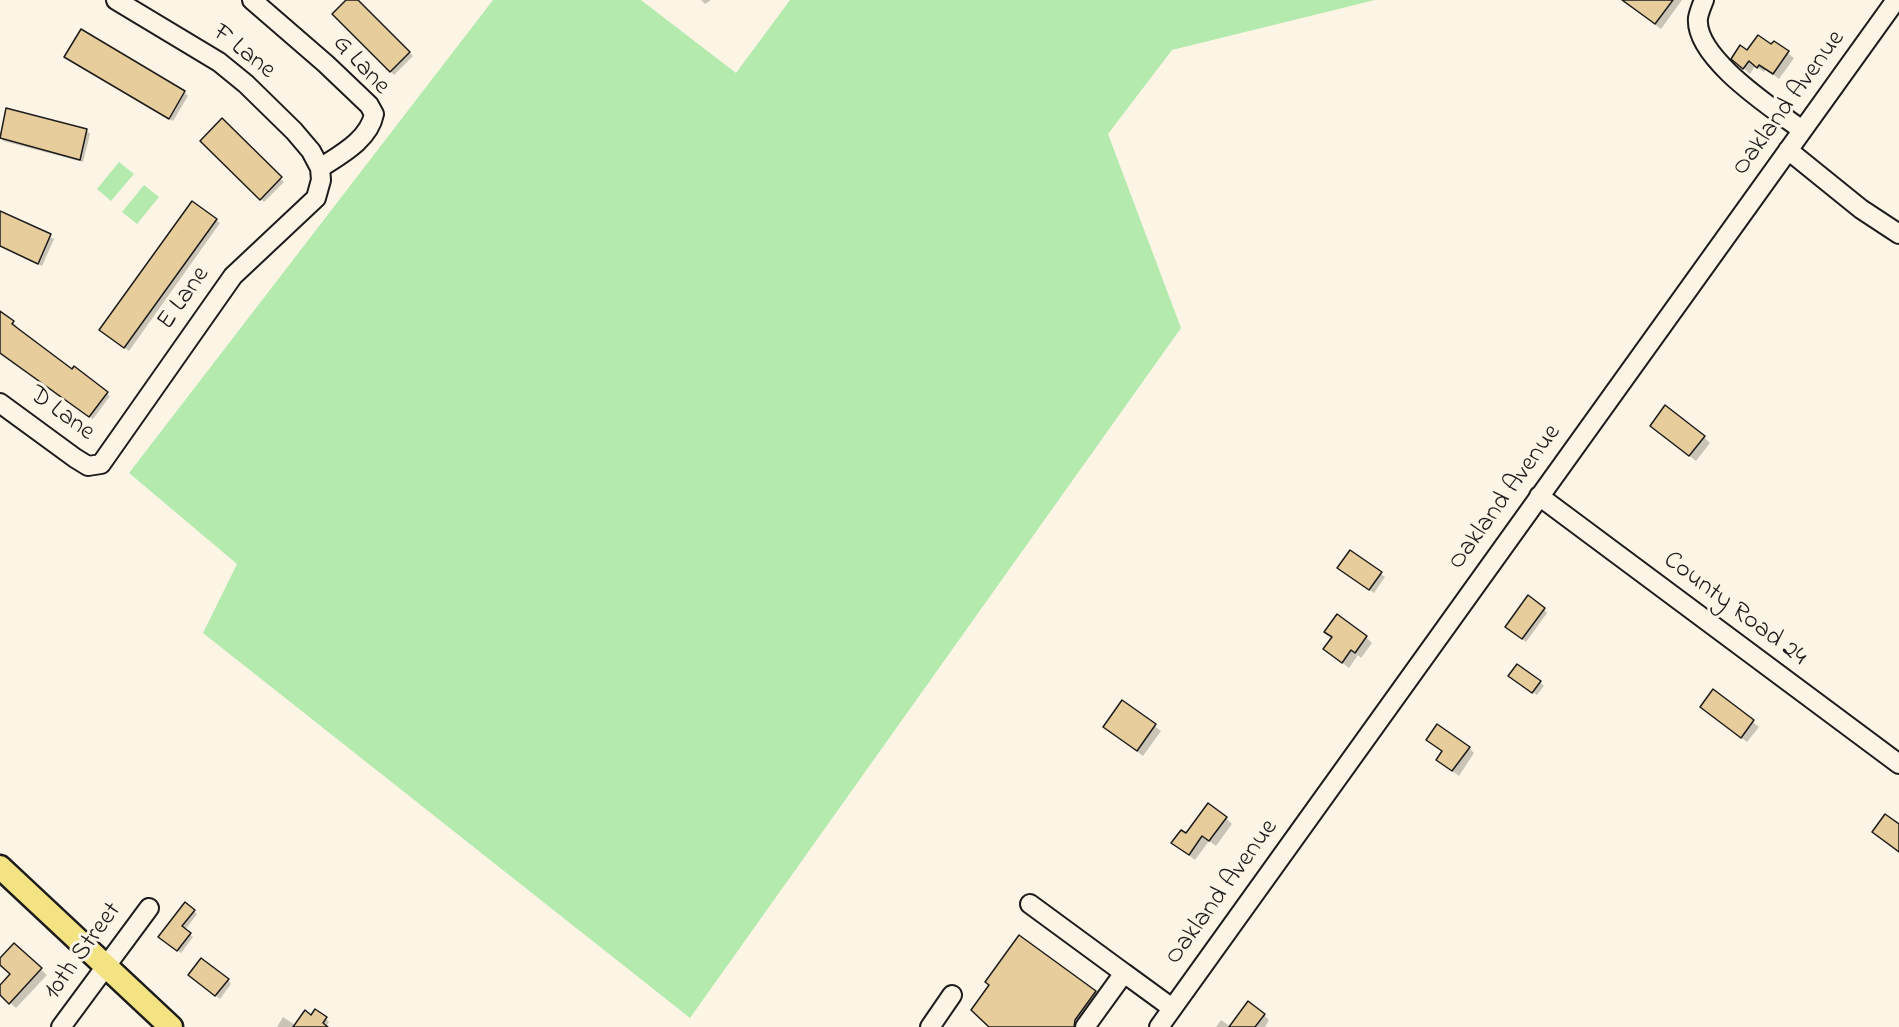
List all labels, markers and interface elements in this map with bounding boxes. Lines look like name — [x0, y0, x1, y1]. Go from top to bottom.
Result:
street label: F Lane — [205, 19, 281, 87]
street label: Oakland Avenue — [1727, 25, 1853, 183]
street label: G Lane — [324, 29, 396, 103]
street label: E Lane — [152, 261, 218, 337]
street label: D Lane — [22, 381, 100, 449]
street label: Oakland Avenue — [1443, 419, 1569, 577]
street label: County Road 24 — [1656, 546, 1812, 674]
street label: Oakland Avenue — [1160, 814, 1286, 972]
street label: 10th Street — [38, 897, 130, 1007]

